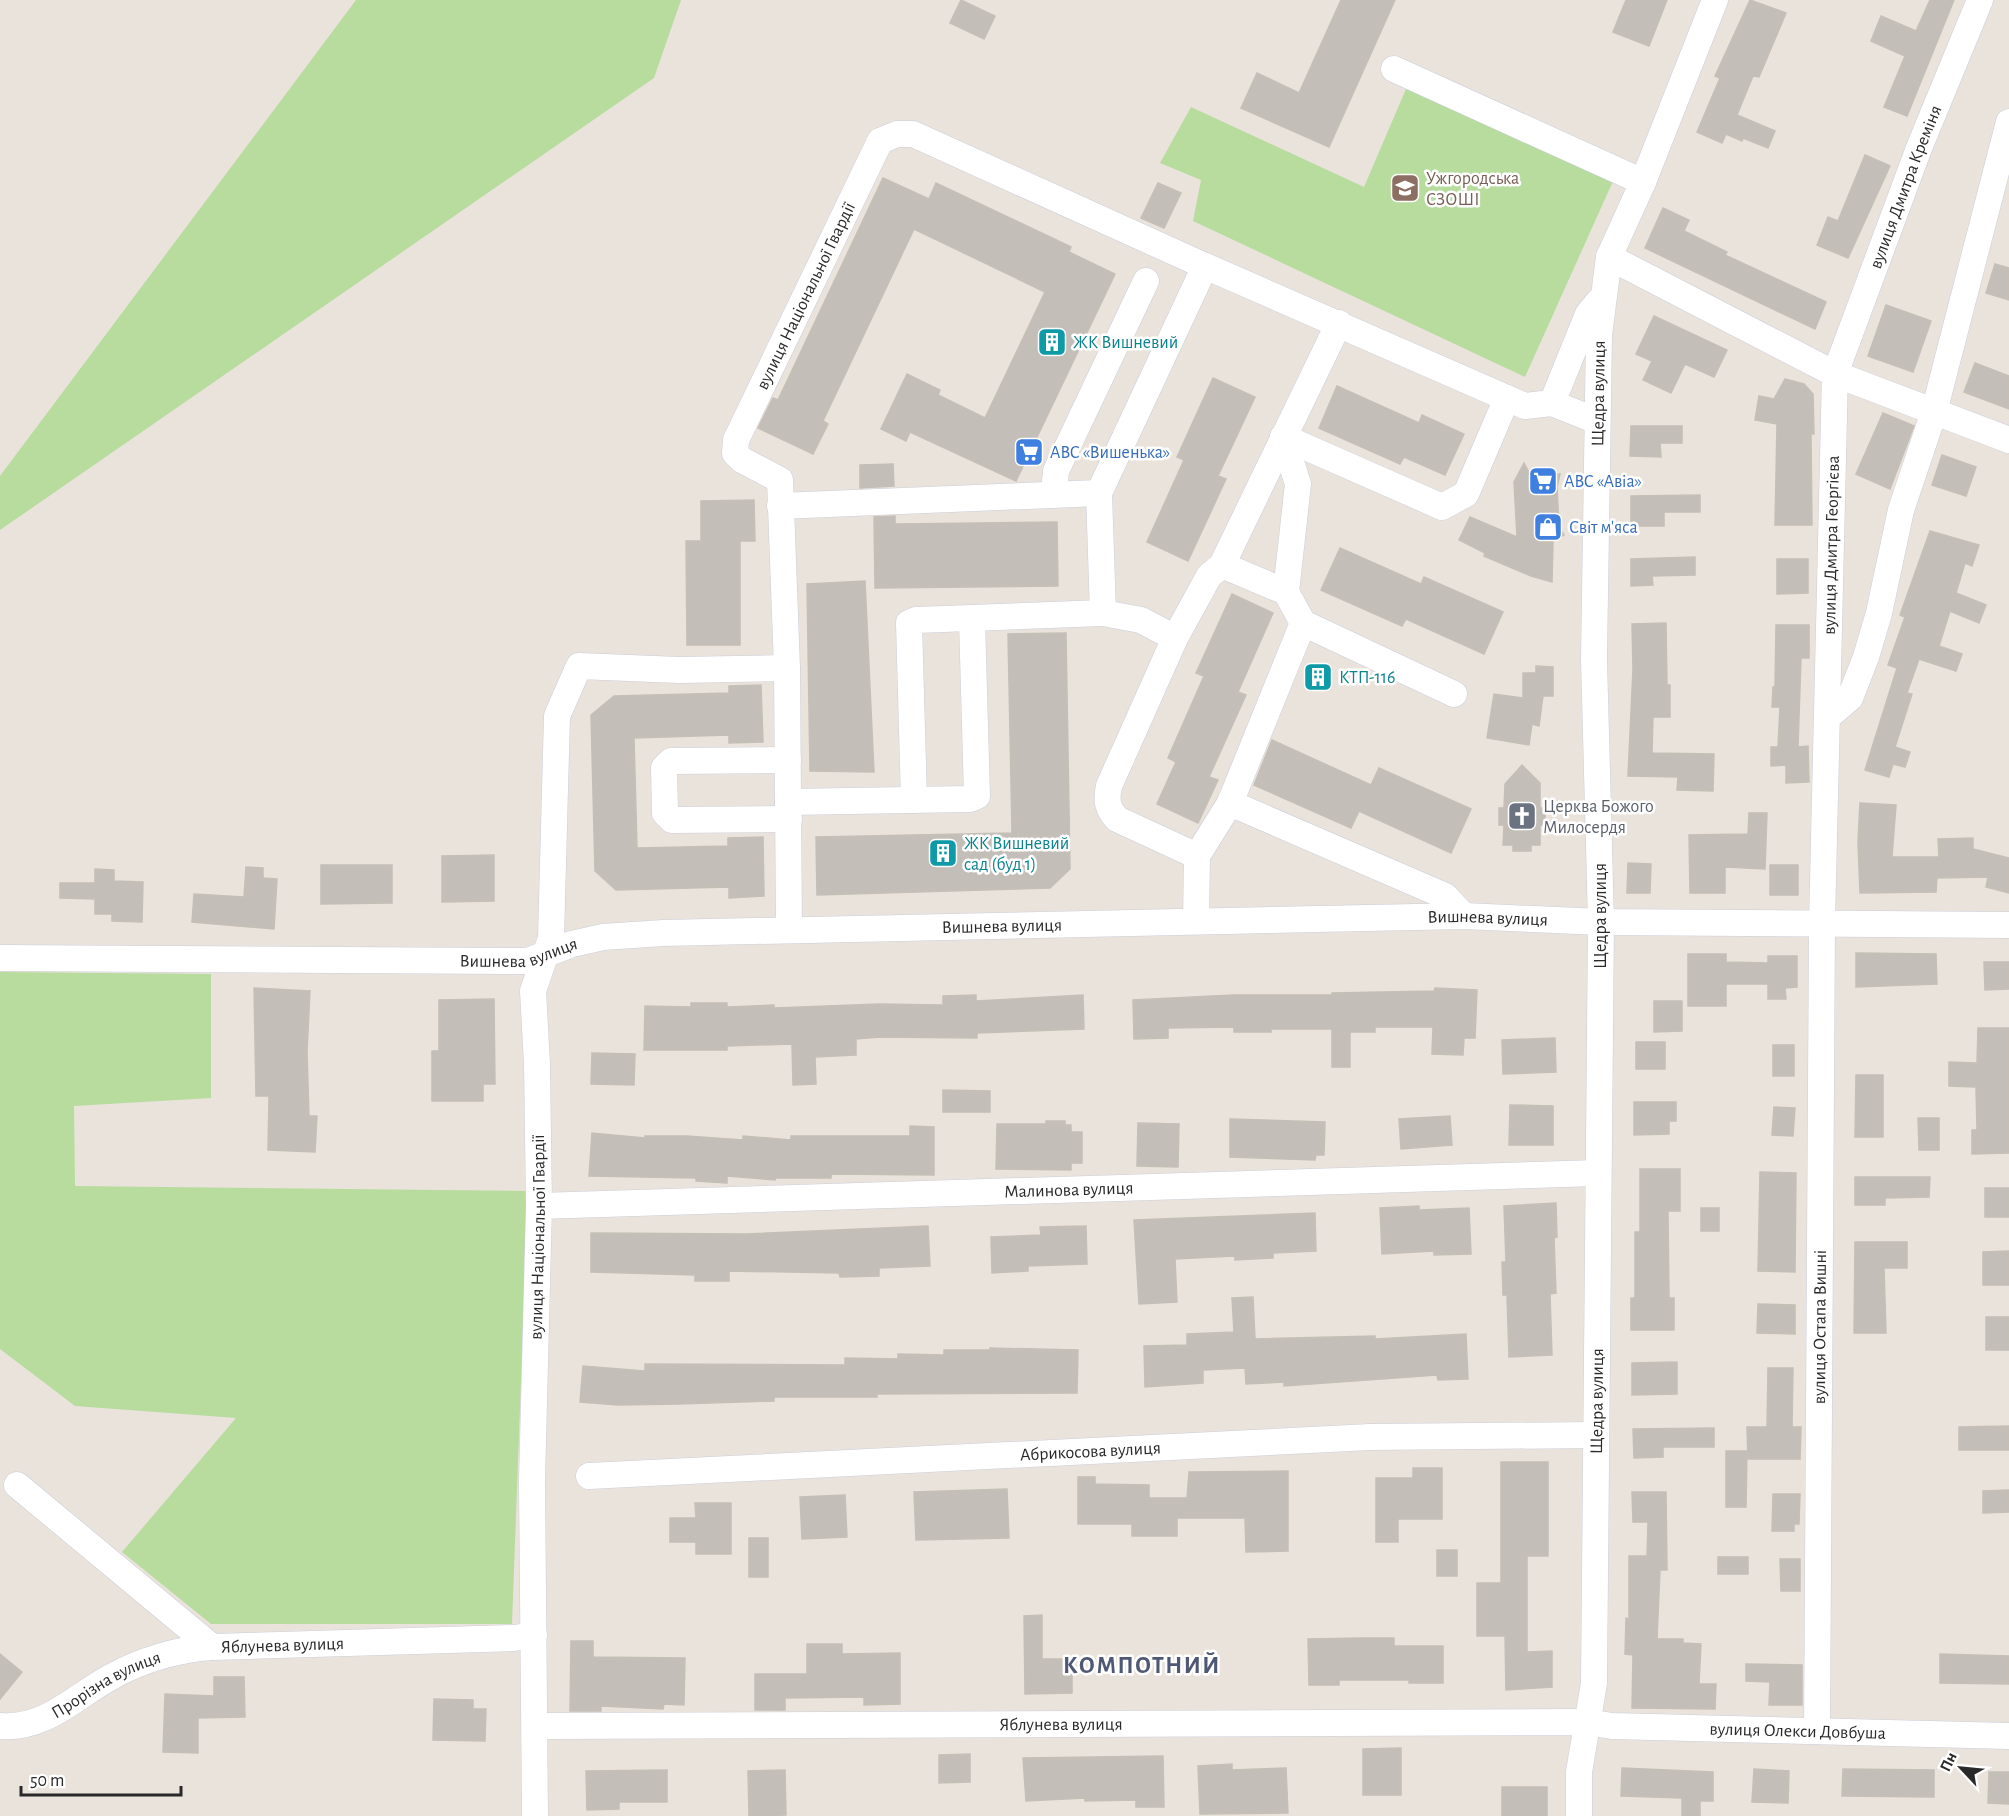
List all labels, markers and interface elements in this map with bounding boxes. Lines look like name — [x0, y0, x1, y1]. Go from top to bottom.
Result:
street label: вулиця Дмитра Креміня — [1867, 103, 1946, 271]
place label: Ужгородська СЗОШІ — [1426, 170, 1519, 209]
school or university icon: Ужгородська СЗОШІ — [1389, 172, 1421, 204]
street label: вулиця Національної Гвардії — [754, 200, 859, 393]
building icon: ЖК Вишневий — [1036, 326, 1068, 358]
place label: ЖК Вишневий — [1073, 334, 1178, 352]
street label: Щедра вулиця — [1589, 340, 1609, 447]
supermarket icon: ABC «Вишенька» — [1013, 436, 1045, 468]
place label: ABC «Вишенька» — [1050, 444, 1170, 462]
street label: вулиця Дмитра Георгієва — [1821, 455, 1843, 635]
supermarket icon: ABC «Авіа» — [1527, 465, 1559, 497]
place label: ABC «Авіа» — [1564, 473, 1642, 491]
shop icon: Світ м'яса — [1532, 511, 1564, 543]
place label: Світ м'яса — [1569, 519, 1638, 537]
building icon: КТП-116 — [1302, 661, 1334, 693]
place label: КТП-116 — [1339, 669, 1395, 687]
place label: Церква Божого Милосердя — [1543, 798, 1654, 837]
church icon: Церква Божого Милосердя — [1506, 800, 1538, 832]
place label: ЖК Вишневий сад (буд 1) — [964, 835, 1069, 874]
building icon: ЖК Вишневий сад (буд 1) — [927, 837, 959, 869]
street label: Щедра вулиця — [1592, 863, 1610, 969]
street label: Вишнева вулиця — [1427, 908, 1548, 930]
street label: Вишнева вулиця — [941, 917, 1062, 937]
street label: Вишнева вулиця — [460, 935, 579, 971]
street label: вулиця Національної Гвардії — [528, 1134, 549, 1340]
street label: Малинова вулиця — [1004, 1179, 1134, 1202]
street label: вулиця Остапа Вишні — [1811, 1250, 1830, 1404]
street label: Щедра вулиця — [1588, 1348, 1607, 1454]
street label: Абрикосова вулиця — [1020, 1439, 1161, 1464]
street label: Яблунева вулиця — [221, 1635, 344, 1657]
street label: Прорізна вулиця — [49, 1649, 163, 1722]
district label: КОМПОТНИЙ — [1063, 1652, 1221, 1678]
street label: Яблунева вулиця — [999, 1715, 1123, 1734]
street label: вулиця Олекси Довбуша — [1709, 1720, 1886, 1743]
north arrow — [1931, 1738, 1991, 1798]
text: Пн — [1937, 1750, 1960, 1774]
scale bar — [21, 1759, 182, 1797]
text: 50 m — [30, 1772, 64, 1790]

